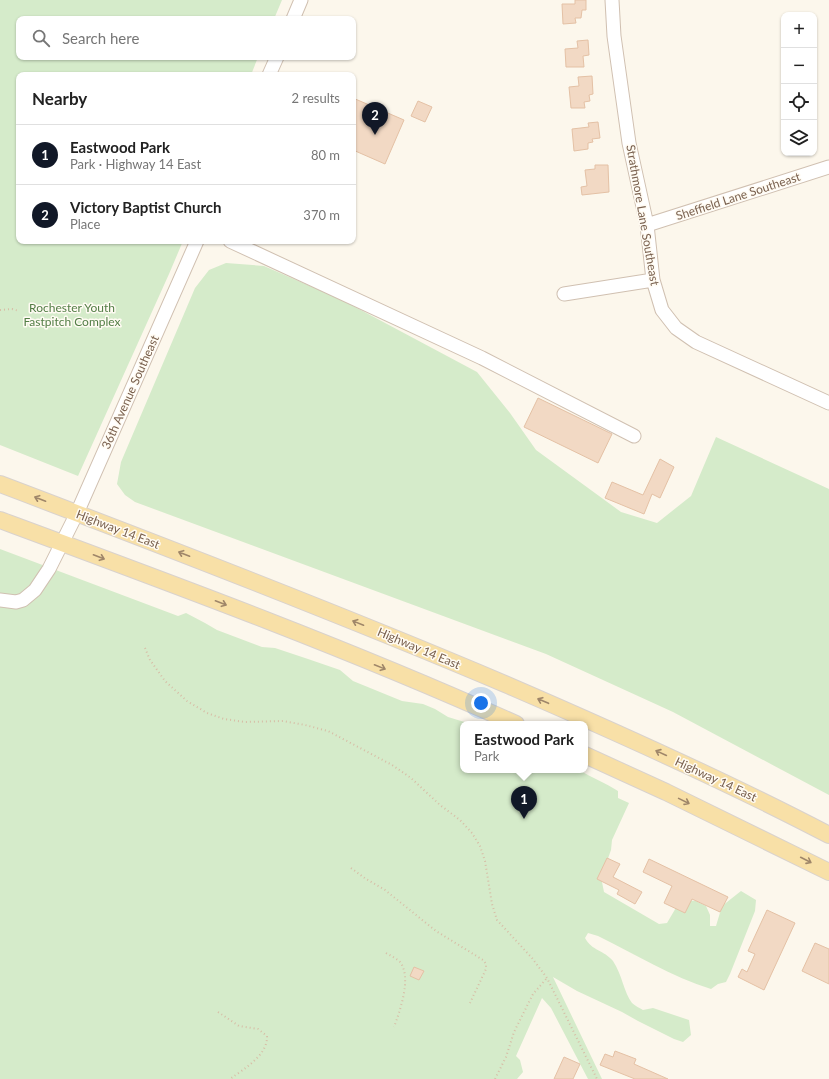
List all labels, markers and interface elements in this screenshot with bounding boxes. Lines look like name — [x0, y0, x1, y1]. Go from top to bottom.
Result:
map controls — [781, 12, 817, 156]
button: + — [781, 12, 817, 48]
search box — [16, 16, 356, 60]
icon: search — [30, 27, 52, 49]
text: Search here — [62, 29, 139, 47]
button: − — [781, 48, 817, 84]
button: locate — [781, 84, 817, 120]
text: Nearby — [32, 88, 87, 109]
text: 2 results — [292, 90, 340, 106]
pin: 2 — [362, 102, 388, 135]
button: layers — [781, 120, 817, 156]
text: Eastwood Park — [70, 138, 170, 156]
street label: Strathmore Lane Southeast — [623, 143, 663, 287]
text: 1 — [41, 147, 49, 163]
text: 80 m — [311, 147, 340, 163]
text: Park · Highway 14 East — [70, 156, 201, 172]
street label: Sheffield Lane Southeast — [674, 169, 803, 223]
text: Victory Baptist Church — [70, 198, 222, 216]
text: 2 — [41, 207, 49, 223]
text: 370 m — [303, 207, 340, 223]
text: Place — [70, 216, 100, 232]
park label: Rochester Youth Fastpitch Complex — [23, 300, 121, 329]
street label: 36th Avenue Southeast — [98, 332, 162, 451]
one-way arrow — [35, 495, 47, 503]
street label: Highway 14 East — [74, 506, 163, 552]
one-way arrow — [179, 550, 191, 558]
one-way arrow — [93, 553, 105, 561]
one-way arrow — [214, 600, 226, 608]
one-way arrow — [353, 619, 365, 626]
street label: Highway 14 East — [375, 624, 463, 672]
one-way arrow — [374, 663, 386, 671]
your location — [471, 693, 491, 713]
one-way arrow — [537, 696, 549, 704]
popup — [460, 721, 588, 773]
text: Eastwood Park — [474, 730, 574, 748]
text: Park — [474, 748, 499, 764]
one-way arrow — [656, 749, 668, 756]
street label: Highway 14 East — [673, 754, 760, 805]
pin: 1 — [511, 786, 537, 819]
one-way arrow — [678, 798, 690, 805]
one-way arrow — [800, 857, 812, 865]

